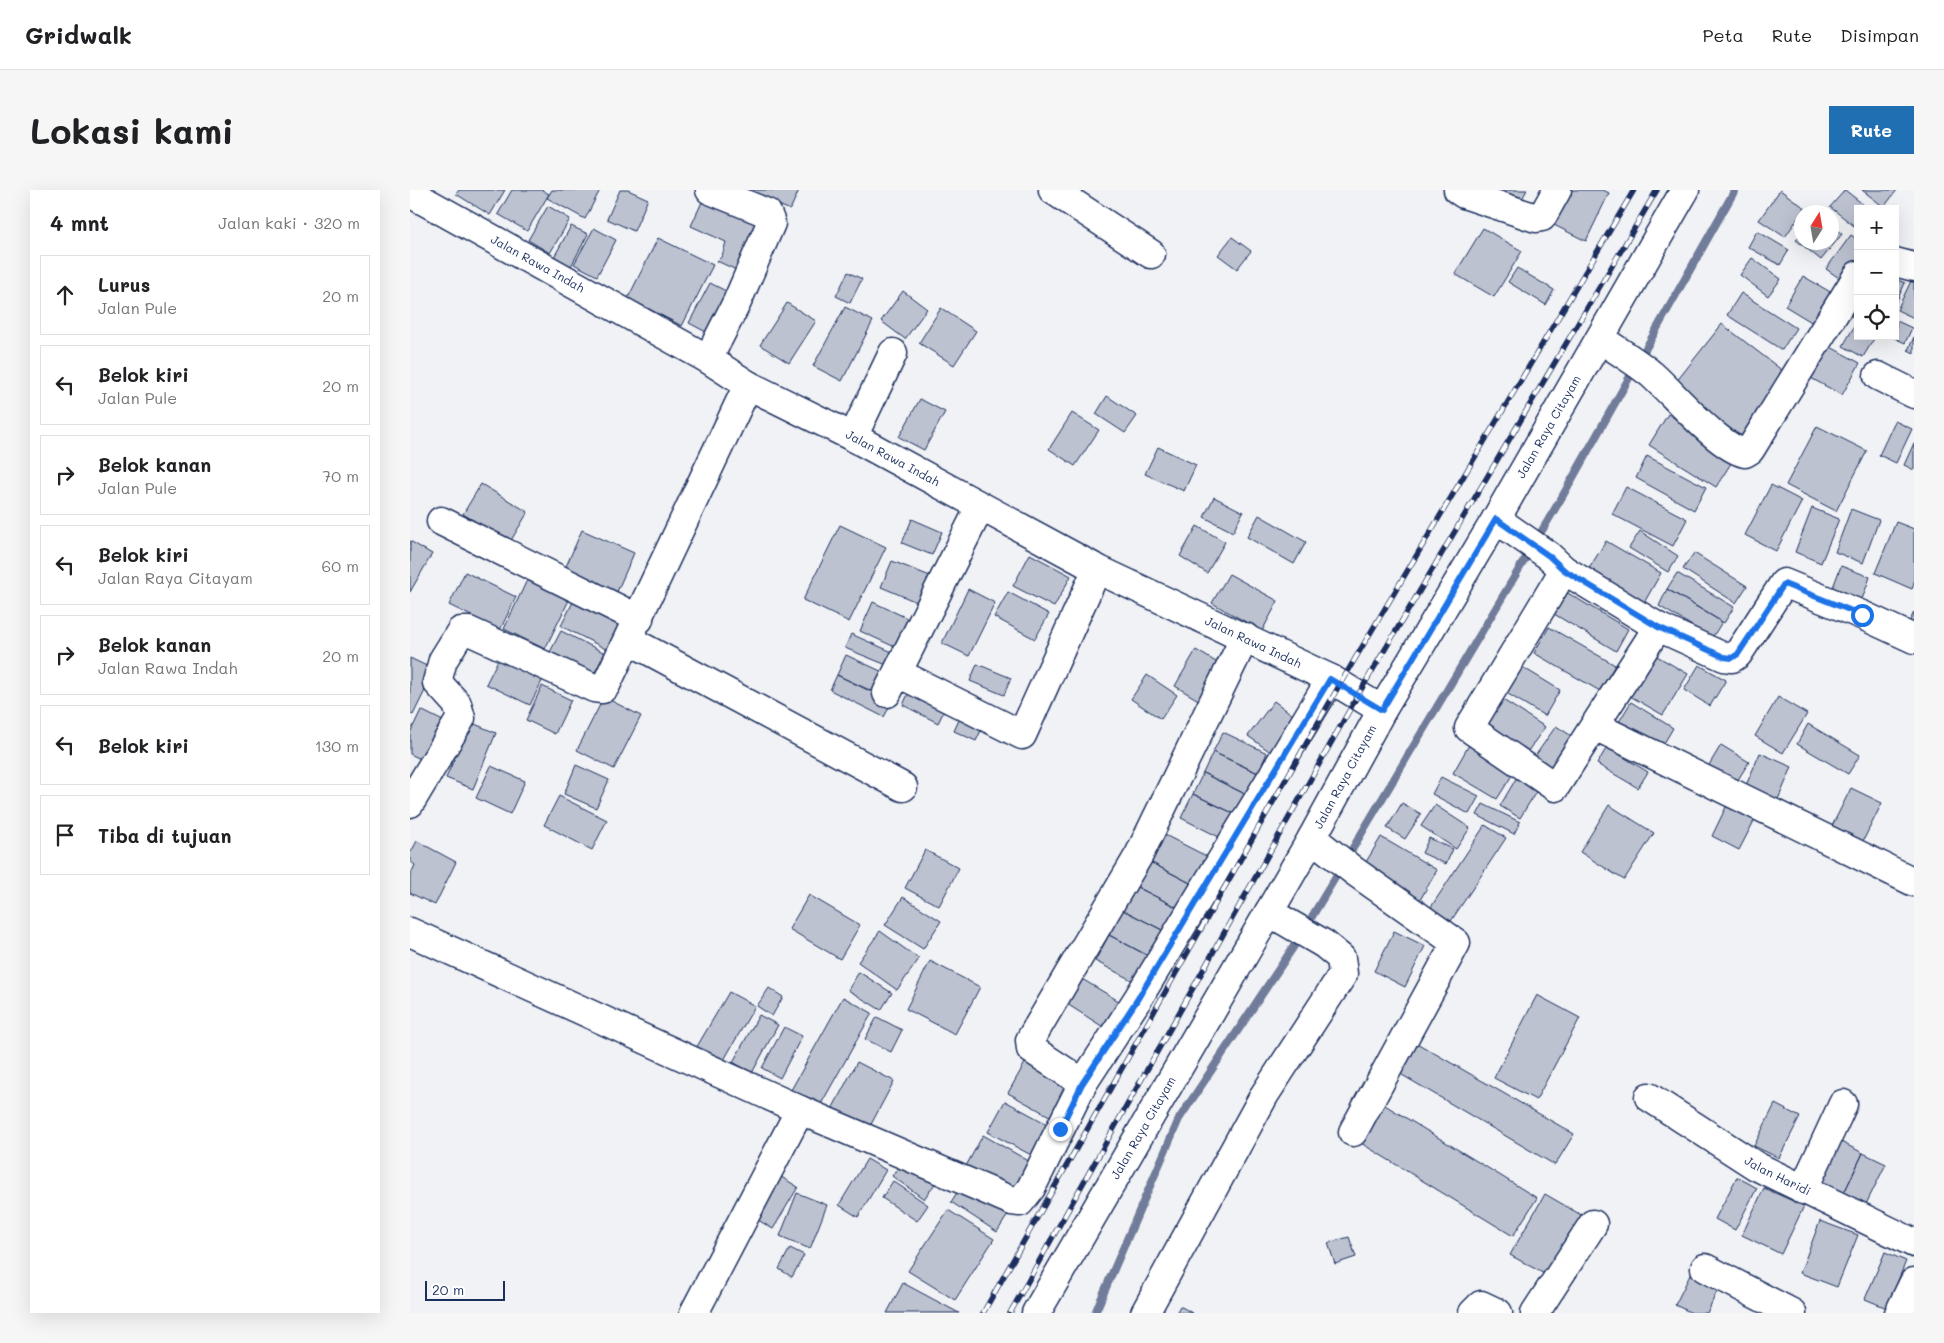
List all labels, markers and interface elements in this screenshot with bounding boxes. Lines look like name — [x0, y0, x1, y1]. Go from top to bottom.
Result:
text: Gridwalk — [25, 19, 132, 50]
text: Peta — [1702, 23, 1744, 47]
text: Rute — [1772, 23, 1812, 47]
text: Disimpan — [1840, 23, 1919, 47]
button: Rute — [1829, 106, 1914, 154]
text: Lokasi kami — [30, 107, 234, 153]
north arrow — [1794, 205, 1839, 250]
map controls — [1854, 205, 1899, 340]
button: + — [1854, 205, 1899, 250]
text: 4 mnt — [50, 209, 109, 236]
text: Jalan kaki · 320 m — [218, 212, 360, 233]
street label: Jalan Rawa Indah — [488, 231, 588, 296]
button: − — [1854, 250, 1899, 295]
text: Lurus — [98, 272, 150, 297]
icon: ahead — [51, 281, 79, 309]
text: 20 m — [322, 285, 359, 306]
button: locate — [1854, 295, 1899, 340]
text: Jalan Pule — [98, 297, 177, 318]
text: Belok kiri — [98, 362, 189, 387]
icon: left — [51, 371, 79, 399]
street label: Jalan Raya Citayam — [1512, 372, 1584, 481]
text: 20 m — [322, 375, 359, 396]
text: Jalan Pule — [98, 387, 177, 408]
street label: Jalan Rawa Indah — [843, 426, 943, 490]
text: Belok kanan — [98, 452, 211, 477]
icon: right — [51, 461, 79, 489]
text: 70 m — [322, 465, 359, 486]
text: Jalan Pule — [98, 477, 177, 498]
text: Belok kiri — [98, 542, 189, 567]
icon: left — [51, 551, 79, 579]
text: 60 m — [322, 555, 359, 576]
text: Jalan Raya Citayam — [98, 567, 253, 588]
route start — [1851, 604, 1874, 627]
street label: Jalan Rawa Indah — [1203, 612, 1305, 671]
text: Belok kanan — [98, 632, 211, 657]
icon: right — [51, 641, 79, 669]
text: 20 m — [322, 645, 359, 666]
text: Jalan Rawa Indah — [98, 657, 237, 678]
street label: Jalan Raya Citayam — [1310, 722, 1379, 831]
icon: left — [51, 731, 79, 759]
text: Belok kiri — [98, 733, 189, 758]
text: 130 m — [315, 735, 359, 756]
icon: arrive — [51, 821, 79, 849]
text: Tiba di tujuan — [98, 823, 231, 848]
street label: Jalan Raya Citayam — [1107, 1073, 1179, 1182]
route end — [1049, 1118, 1072, 1141]
street label: Jalan Haridi — [1742, 1152, 1814, 1198]
scale bar — [425, 1278, 505, 1301]
text: 20 m — [432, 1280, 464, 1299]

